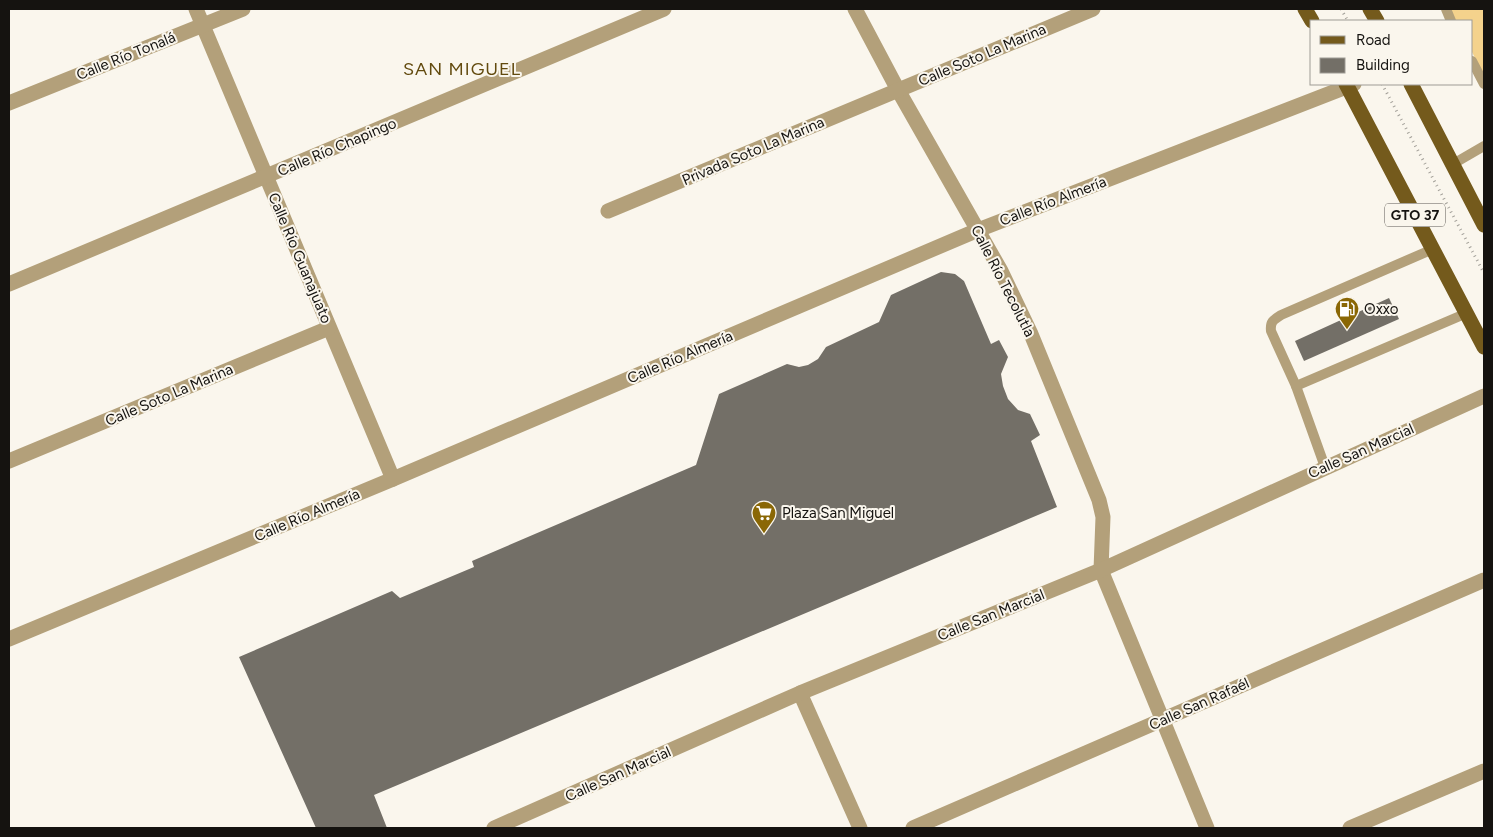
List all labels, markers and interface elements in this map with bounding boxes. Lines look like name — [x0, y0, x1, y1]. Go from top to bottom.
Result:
street label: Calle Soto La Marina — [915, 20, 1049, 90]
legend — [1310, 20, 1473, 85]
street label: Calle Río Tonalá — [74, 28, 178, 84]
text: Road — [1356, 31, 1391, 49]
text: Building — [1356, 56, 1410, 74]
district label: SAN MIGUEL — [403, 58, 521, 80]
street label: Privada Soto La Marina — [679, 113, 827, 189]
street label: Calle Río Chapingo — [275, 114, 399, 180]
street label: Calle Río Almería — [997, 172, 1109, 230]
street label: Calle Río Guanajuato — [264, 190, 336, 326]
road number: GTO 37 — [1385, 204, 1445, 226]
street label: Calle Río Tecolutla — [967, 222, 1039, 340]
fuel station icon: Oxxo — [1334, 296, 1360, 330]
place label: Oxxo — [1364, 300, 1399, 318]
street label: Calle Río Almería — [625, 327, 735, 387]
street label: Calle Soto La Marina — [102, 360, 236, 430]
street label: Calle San Marcial — [1305, 420, 1417, 482]
street label: Calle Río Almería — [252, 485, 362, 545]
supermarket icon: Plaza San Miguel — [751, 500, 777, 534]
place label: Plaza San Miguel — [782, 504, 894, 522]
street label: Calle San Marcial — [935, 585, 1047, 645]
street label: Calle San Rafaél — [1146, 674, 1252, 734]
street label: Calle San Marcial — [562, 743, 674, 805]

